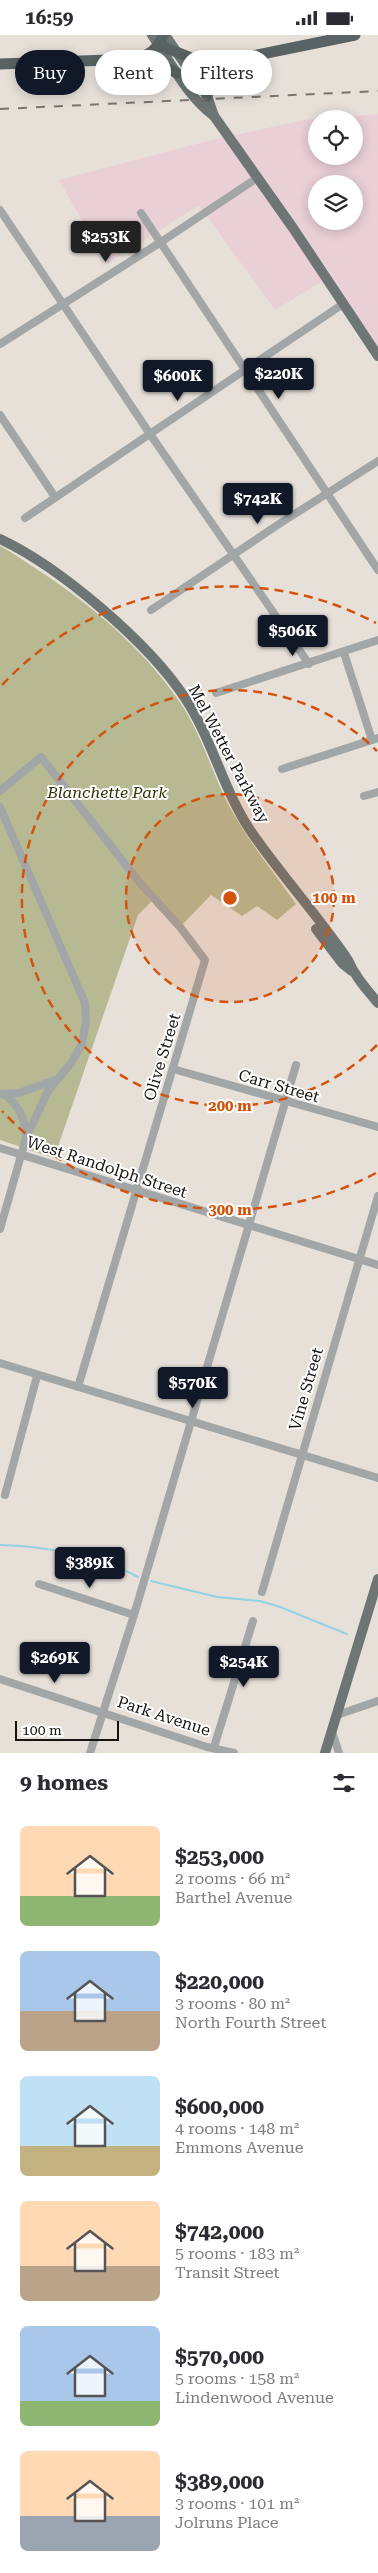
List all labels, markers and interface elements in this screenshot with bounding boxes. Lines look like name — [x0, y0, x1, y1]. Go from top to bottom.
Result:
text: 16:59 — [25, 6, 74, 29]
chip: Buy — [15, 50, 85, 95]
chip: Rent — [95, 50, 171, 95]
chip: Filters — [181, 50, 272, 95]
map controls — [308, 110, 363, 230]
button: locate — [308, 110, 363, 165]
button: layers — [308, 175, 363, 230]
pin: $253K — [71, 221, 141, 263]
text: $253K — [82, 227, 130, 246]
pin: $220K — [244, 357, 314, 400]
pin: $600K — [143, 359, 213, 402]
text: $220K — [255, 364, 303, 383]
text: $600K — [154, 366, 202, 385]
pin: $742K — [223, 483, 293, 525]
text: $742K — [234, 489, 282, 508]
pin: $506K — [258, 615, 328, 657]
text: $506K — [269, 621, 317, 640]
street label: Mel Wetter Parkway — [184, 681, 274, 827]
park label: Blanchette Park — [46, 783, 167, 802]
centre of rings — [221, 889, 239, 907]
text: 100 m — [312, 889, 356, 907]
street label: Olive Street — [140, 1011, 184, 1103]
street label: Carr Street — [236, 1065, 322, 1107]
text: 200 m — [208, 1097, 252, 1115]
street label: West Randolph Street — [24, 1132, 190, 1202]
text: 300 m — [208, 1201, 252, 1219]
street label: Vine Street — [285, 1345, 327, 1433]
pin: $570K — [158, 1367, 228, 1409]
text: $570K — [169, 1373, 217, 1392]
pin: $389K — [55, 1547, 125, 1589]
text: $389K — [66, 1553, 114, 1572]
pin: $269K — [20, 1641, 90, 1684]
pin: $254K — [209, 1645, 279, 1688]
text: $269K — [31, 1648, 79, 1667]
text: $254K — [220, 1652, 268, 1671]
street label: Park Avenue — [115, 1692, 213, 1740]
scale bar — [15, 1718, 119, 1741]
text: 100 m — [22, 1722, 62, 1738]
icon: filters — [330, 1769, 358, 1797]
text: 9 homes — [20, 1771, 108, 1795]
text: $253,000 — [175, 1845, 264, 1869]
icon: home — [60, 1846, 120, 1906]
text: 2 rooms · 66 m² — [175, 1869, 290, 1888]
text: Barthel Avenue — [175, 1888, 292, 1907]
text: $220,000 — [175, 1970, 264, 1994]
icon: home — [60, 1971, 120, 2031]
text: 3 rooms · 80 m² — [175, 1994, 290, 2013]
text: North Fourth Street — [175, 2013, 326, 2032]
text: $600,000 — [175, 2095, 264, 2119]
icon: home — [60, 2096, 120, 2156]
text: 4 rooms · 148 m² — [175, 2119, 299, 2138]
text: Emmons Avenue — [175, 2138, 304, 2157]
text: $742,000 — [175, 2220, 264, 2244]
icon: home — [60, 2221, 120, 2281]
text: 5 rooms · 183 m² — [175, 2244, 299, 2263]
text: Transit Street — [175, 2263, 280, 2282]
text: $570,000 — [175, 2345, 264, 2369]
icon: home — [60, 2346, 120, 2406]
text: 5 rooms · 158 m² — [175, 2369, 299, 2388]
text: Lindenwood Avenue — [175, 2388, 334, 2407]
text: $389,000 — [175, 2470, 264, 2494]
icon: home — [60, 2471, 120, 2531]
text: 3 rooms · 101 m² — [175, 2494, 299, 2513]
text: Jolruns Place — [175, 2513, 278, 2532]

